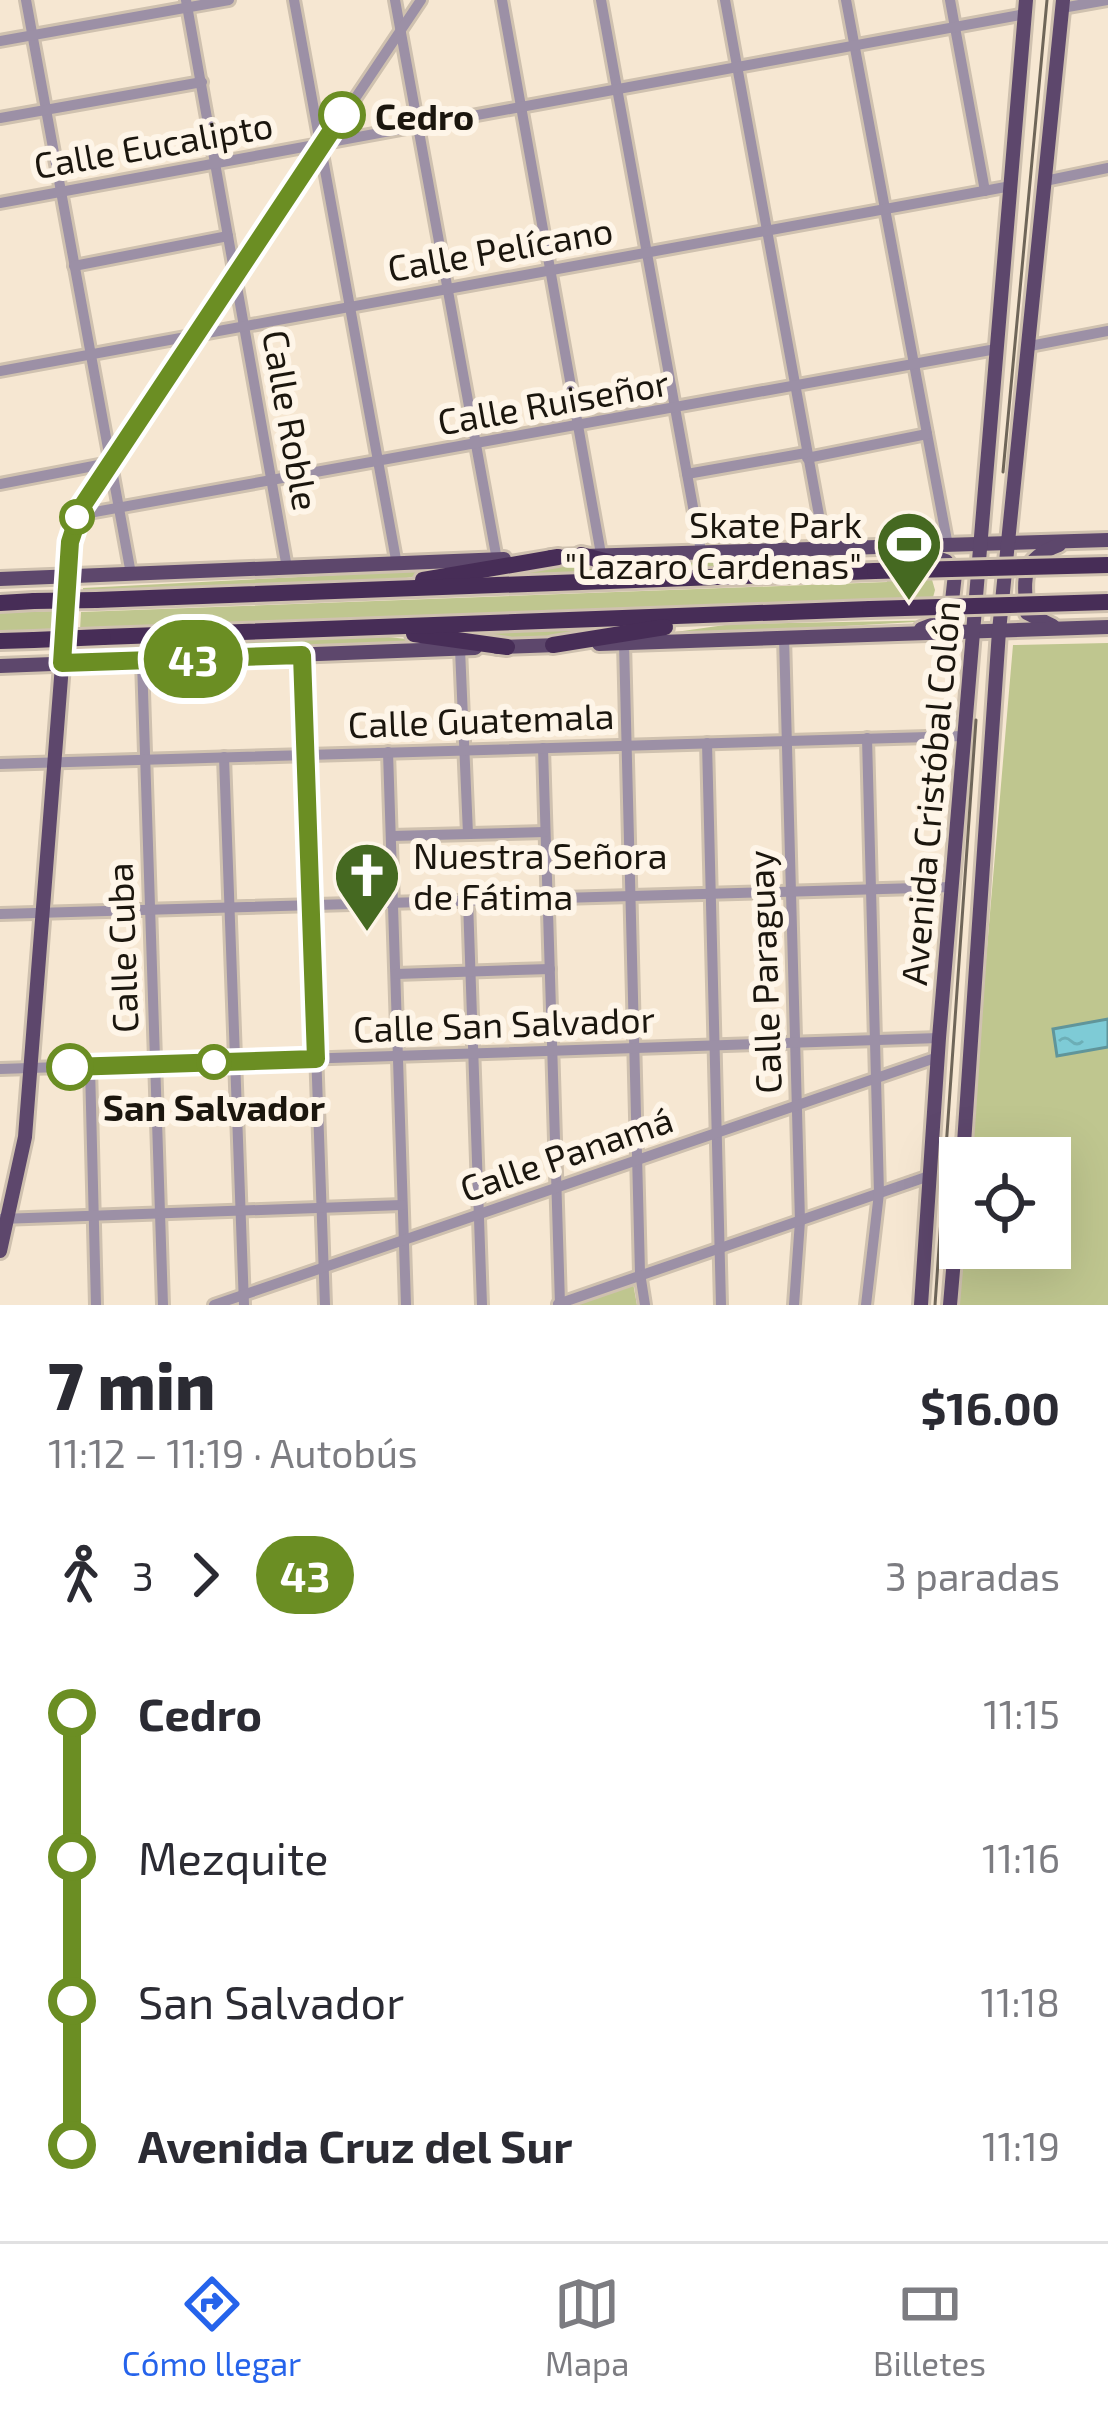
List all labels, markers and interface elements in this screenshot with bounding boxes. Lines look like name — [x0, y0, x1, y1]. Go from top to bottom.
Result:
marker: Cedro — [320, 93, 364, 137]
place label: Cedro — [375, 94, 474, 137]
street label: Calle Eucalipto — [30, 102, 276, 186]
street label: Calle Pelícano — [384, 207, 616, 289]
street label: Calle Roble — [255, 327, 329, 513]
street label: Calle Ruiseñor — [434, 359, 672, 443]
unlabelled marker — [61, 501, 93, 533]
place label: Skate Park "Lazaro Cardenas" — [564, 502, 862, 586]
sports icon: Skate Park "Lazaro Cardenas" — [874, 509, 944, 603]
street label: Avenida Cristóbal Colón — [891, 599, 967, 987]
line badge: 43 — [139, 620, 247, 698]
text: 43 — [168, 634, 218, 684]
street label: Calle Guatemala — [347, 693, 615, 745]
place label: Nuestra Señora de Fátima — [413, 833, 668, 917]
church icon: Nuestra Señora de Fátima — [332, 840, 402, 934]
street label: Calle Paraguay — [737, 850, 789, 1094]
street label: Calle Cuba — [97, 862, 145, 1034]
street label: Calle San Salvador — [352, 996, 656, 1050]
unlabelled marker — [48, 1045, 92, 1089]
marker: San Salvador — [198, 1046, 230, 1078]
place label: San Salvador — [103, 1085, 326, 1128]
street label: Calle Panamá — [454, 1097, 678, 1209]
map controls — [939, 1137, 1071, 1269]
button: locate — [939, 1137, 1071, 1269]
text: 7 min — [48, 1344, 215, 1423]
text: $16.00 — [920, 1380, 1060, 1434]
text: 11:12 – 11:19 · Autobús — [48, 1429, 418, 1476]
icon: walk — [48, 1542, 114, 1608]
icon: forward — [172, 1542, 238, 1608]
text: 43 — [280, 1550, 330, 1600]
text: 3 — [132, 1552, 154, 1599]
text: 3 paradas — [885, 1552, 1060, 1599]
text: Cedro — [138, 1686, 262, 1740]
text: 11:15 — [983, 1690, 1060, 1737]
text: Mezquite — [138, 1830, 328, 1884]
text: 11:16 — [982, 1834, 1060, 1881]
text: San Salvador — [138, 1974, 404, 2028]
text: 11:18 — [981, 1978, 1060, 2025]
text: Avenida Cruz del Sur — [138, 2118, 572, 2172]
text: 11:19 — [982, 2122, 1060, 2169]
tab: Cómo llegar — [122, 2271, 301, 2383]
tab: Mapa — [545, 2271, 629, 2383]
tab: Billetes — [873, 2271, 986, 2383]

